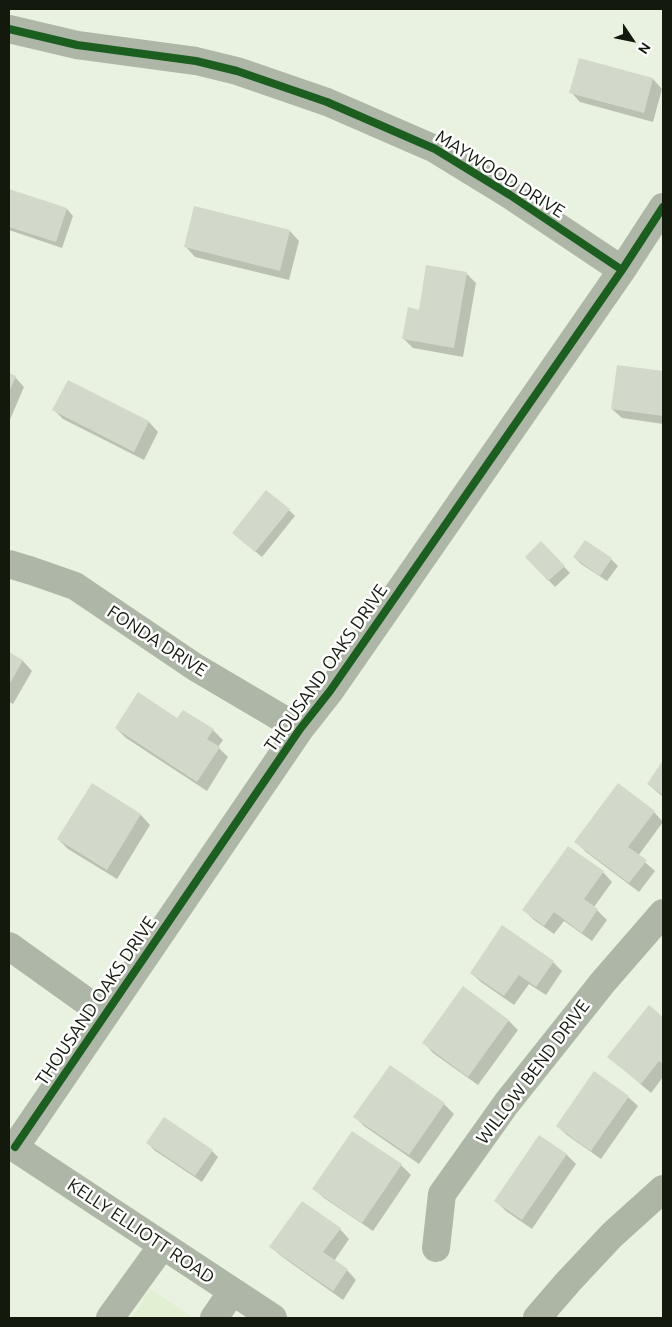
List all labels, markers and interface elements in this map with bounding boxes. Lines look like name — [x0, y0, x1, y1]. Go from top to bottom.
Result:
north arrow — [607, 15, 657, 65]
text: N — [635, 40, 654, 57]
street label: MAYWOOD DRIVE — [431, 126, 569, 222]
street label: THOUSAND OAKS DRIVE — [260, 580, 392, 756]
street label: FONDA DRIVE — [103, 601, 211, 681]
street label: THOUSAND OAKS DRIVE — [31, 912, 161, 1090]
street label: WILLOW BEND DRIVE — [472, 996, 594, 1148]
street label: KELLY ELLIOTT ROAD — [63, 1174, 219, 1288]

